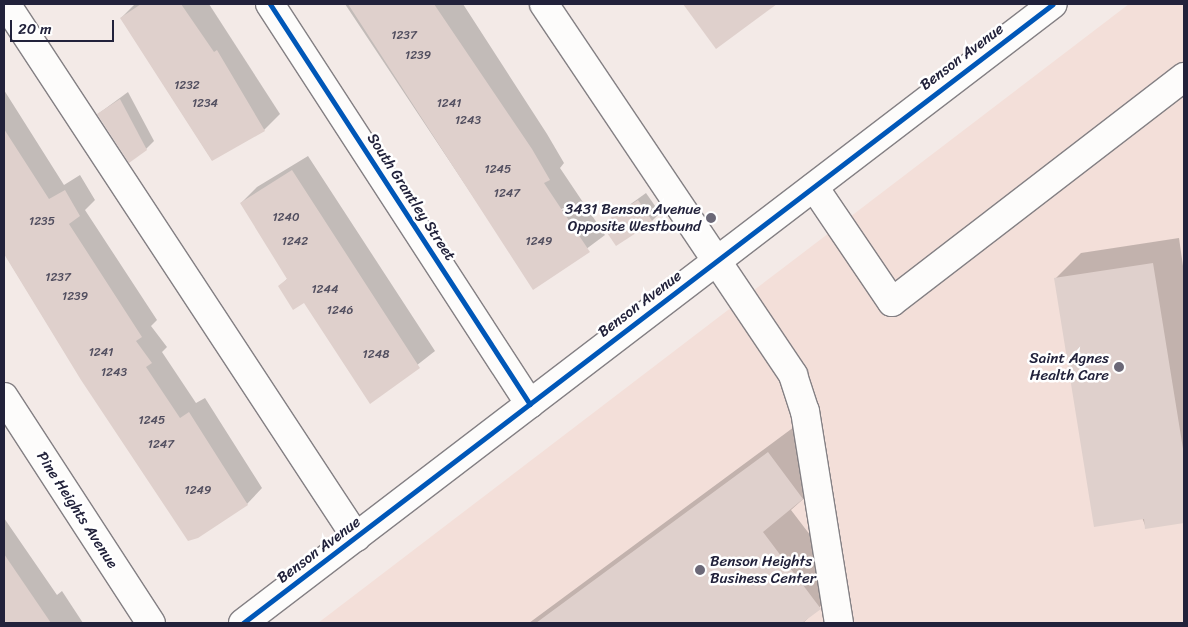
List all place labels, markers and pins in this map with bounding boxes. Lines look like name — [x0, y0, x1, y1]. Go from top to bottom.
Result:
place label: 3431 Benson Avenue Opposite Westbound — [565, 200, 701, 235]
marker: 3431 Benson Avenue Opposite Westbound — [705, 212, 717, 224]
place label: Saint Agnes Health Care — [1030, 349, 1109, 384]
marker: Saint Agnes Health Care — [1113, 361, 1125, 373]
place label: Benson Heights Business Center — [710, 552, 816, 587]
marker: Benson Heights Business Center — [694, 564, 706, 576]

